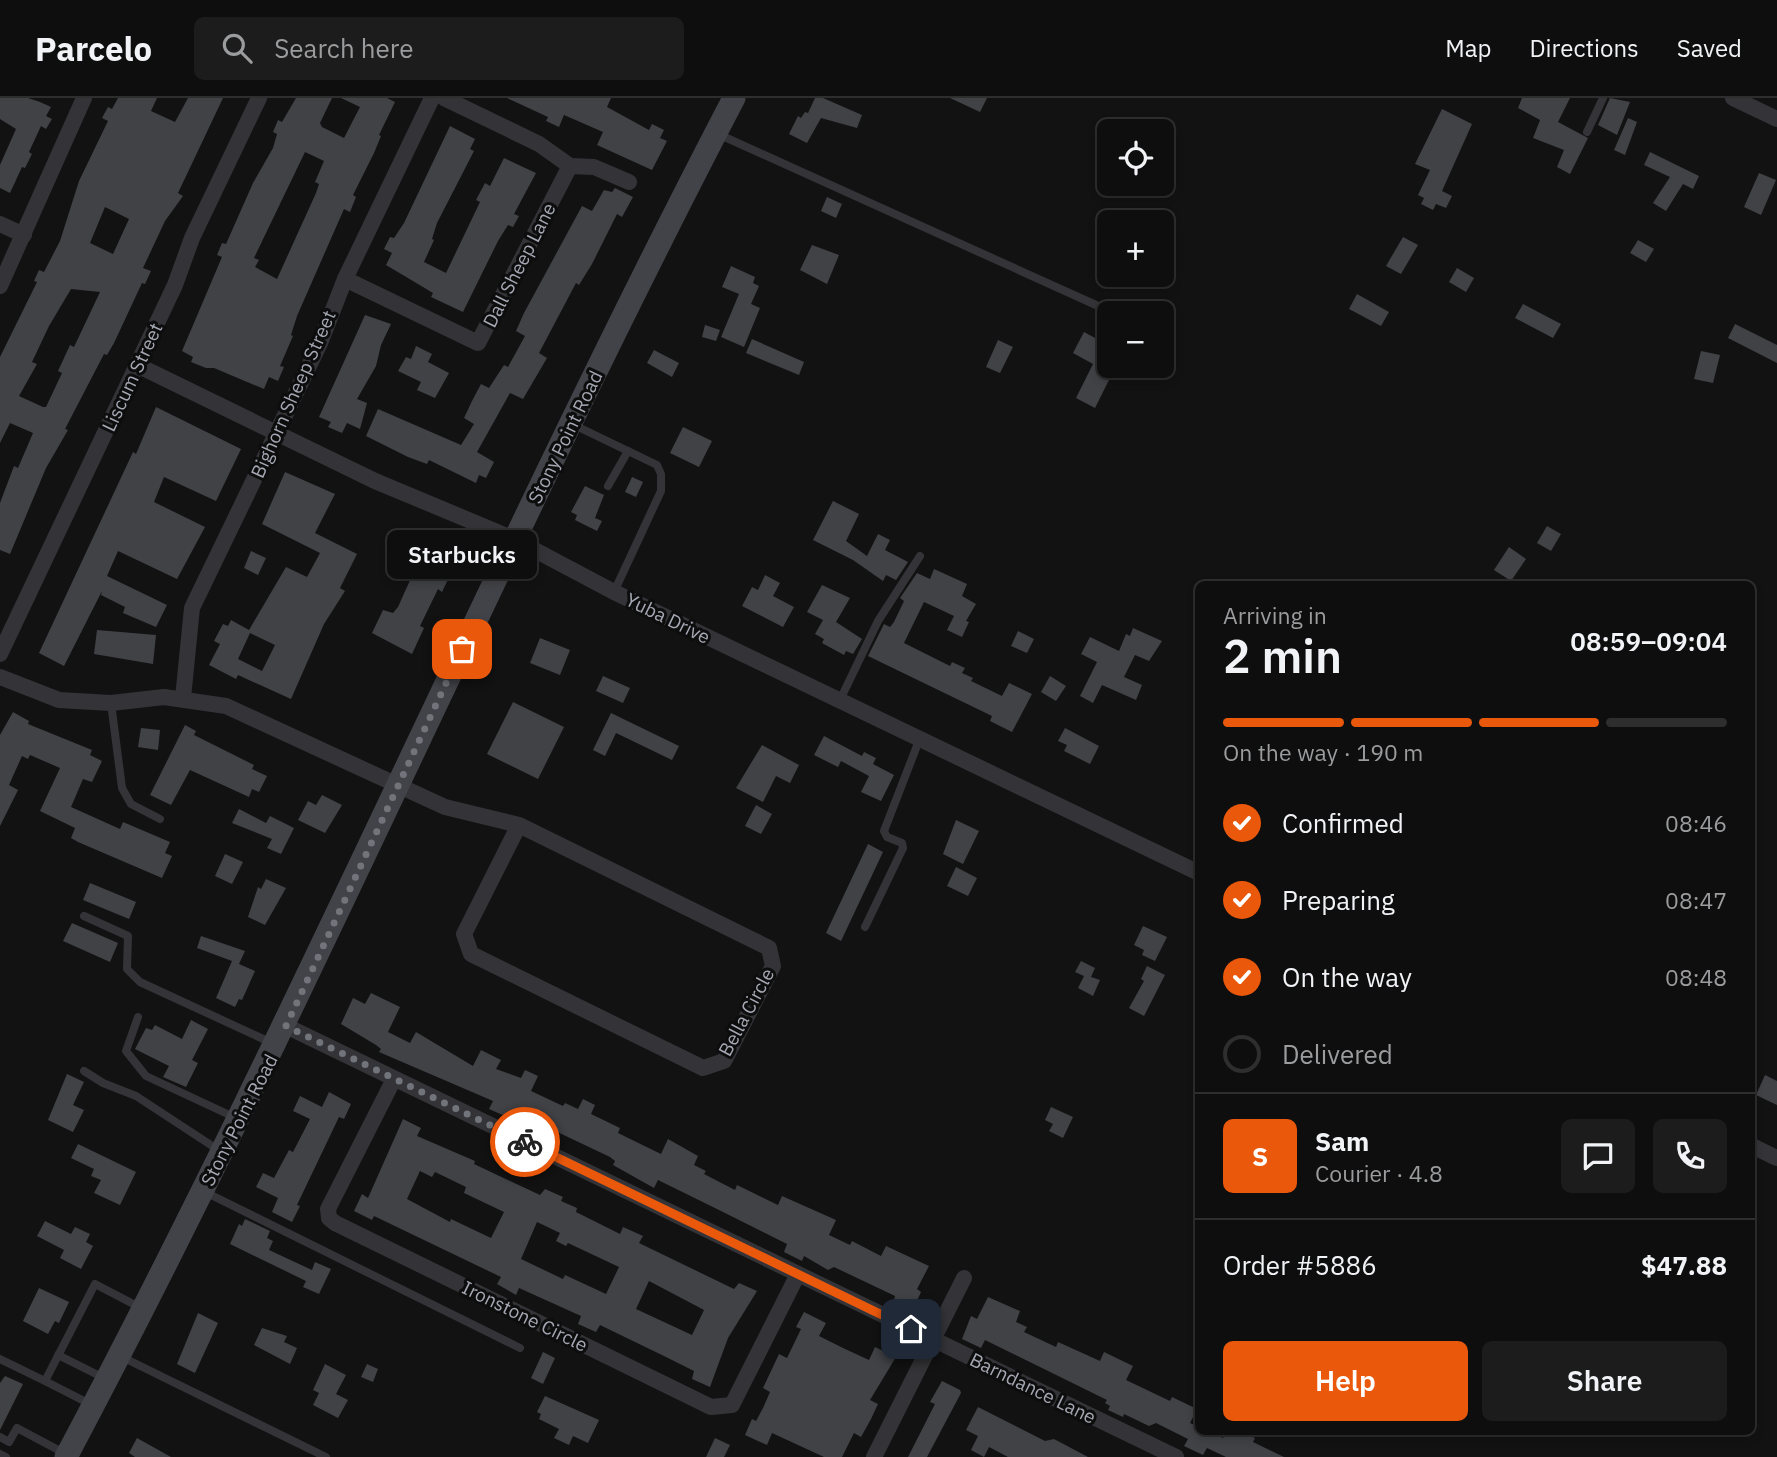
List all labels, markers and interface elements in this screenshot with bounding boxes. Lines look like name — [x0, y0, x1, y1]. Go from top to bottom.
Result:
search box — [194, 17, 684, 80]
text: Parcelo — [35, 27, 152, 70]
icon: search — [218, 29, 256, 67]
text: Search here — [274, 31, 414, 65]
text: Map — [1445, 32, 1491, 64]
text: Directions — [1529, 32, 1639, 64]
text: Saved — [1677, 32, 1742, 64]
map controls — [1097, 119, 1174, 378]
button: locate — [1097, 119, 1174, 196]
street label: Dall Sheep Lane — [477, 199, 561, 331]
button: + — [1097, 210, 1174, 287]
button: − — [1097, 301, 1174, 378]
street label: Bighorn Sheep Street — [245, 306, 341, 482]
street label: Liscum Street — [96, 319, 168, 435]
street label: Stony Point Road — [522, 367, 608, 507]
callout: Starbucks — [387, 530, 537, 579]
text: Starbucks — [408, 539, 516, 569]
street label: Yuba Drive — [622, 587, 714, 649]
text: Arriving in — [1223, 600, 1327, 630]
pin — [432, 619, 492, 679]
text: 08:59–09:04 — [1570, 624, 1727, 658]
text: 2 min — [1223, 626, 1342, 686]
icon: bag — [443, 630, 481, 668]
text: On the way · 190 m — [1223, 737, 1423, 767]
icon: check — [1223, 804, 1261, 842]
text: Confirmed — [1282, 806, 1404, 840]
text: 08:46 — [1665, 808, 1727, 838]
icon: check — [1223, 881, 1261, 919]
text: Preparing — [1282, 883, 1395, 917]
text: 08:47 — [1665, 885, 1727, 915]
icon: check — [1223, 958, 1261, 996]
text: On the way — [1282, 960, 1412, 994]
text: 08:48 — [1665, 962, 1727, 992]
street label: Bella Circle — [713, 964, 779, 1060]
text: Delivered — [1282, 1037, 1393, 1071]
street label: Stony Point Road — [195, 1050, 283, 1190]
courier — [490, 1107, 560, 1177]
button: chat — [1561, 1119, 1635, 1193]
button: phone — [1653, 1119, 1727, 1193]
icon: bike — [506, 1123, 544, 1161]
text: Sam — [1315, 1124, 1369, 1158]
text: S — [1252, 1139, 1268, 1173]
text: Courier · 4.8 — [1315, 1158, 1443, 1188]
text: Order #5886 — [1223, 1248, 1377, 1282]
text: $47.88 — [1641, 1248, 1727, 1282]
street label: Ironstone Circle — [458, 1275, 592, 1357]
pin — [881, 1299, 941, 1359]
icon: home — [892, 1310, 930, 1348]
button: Help — [1223, 1341, 1468, 1421]
button: Share — [1482, 1341, 1727, 1421]
street label: Barndance Lane — [966, 1347, 1100, 1429]

